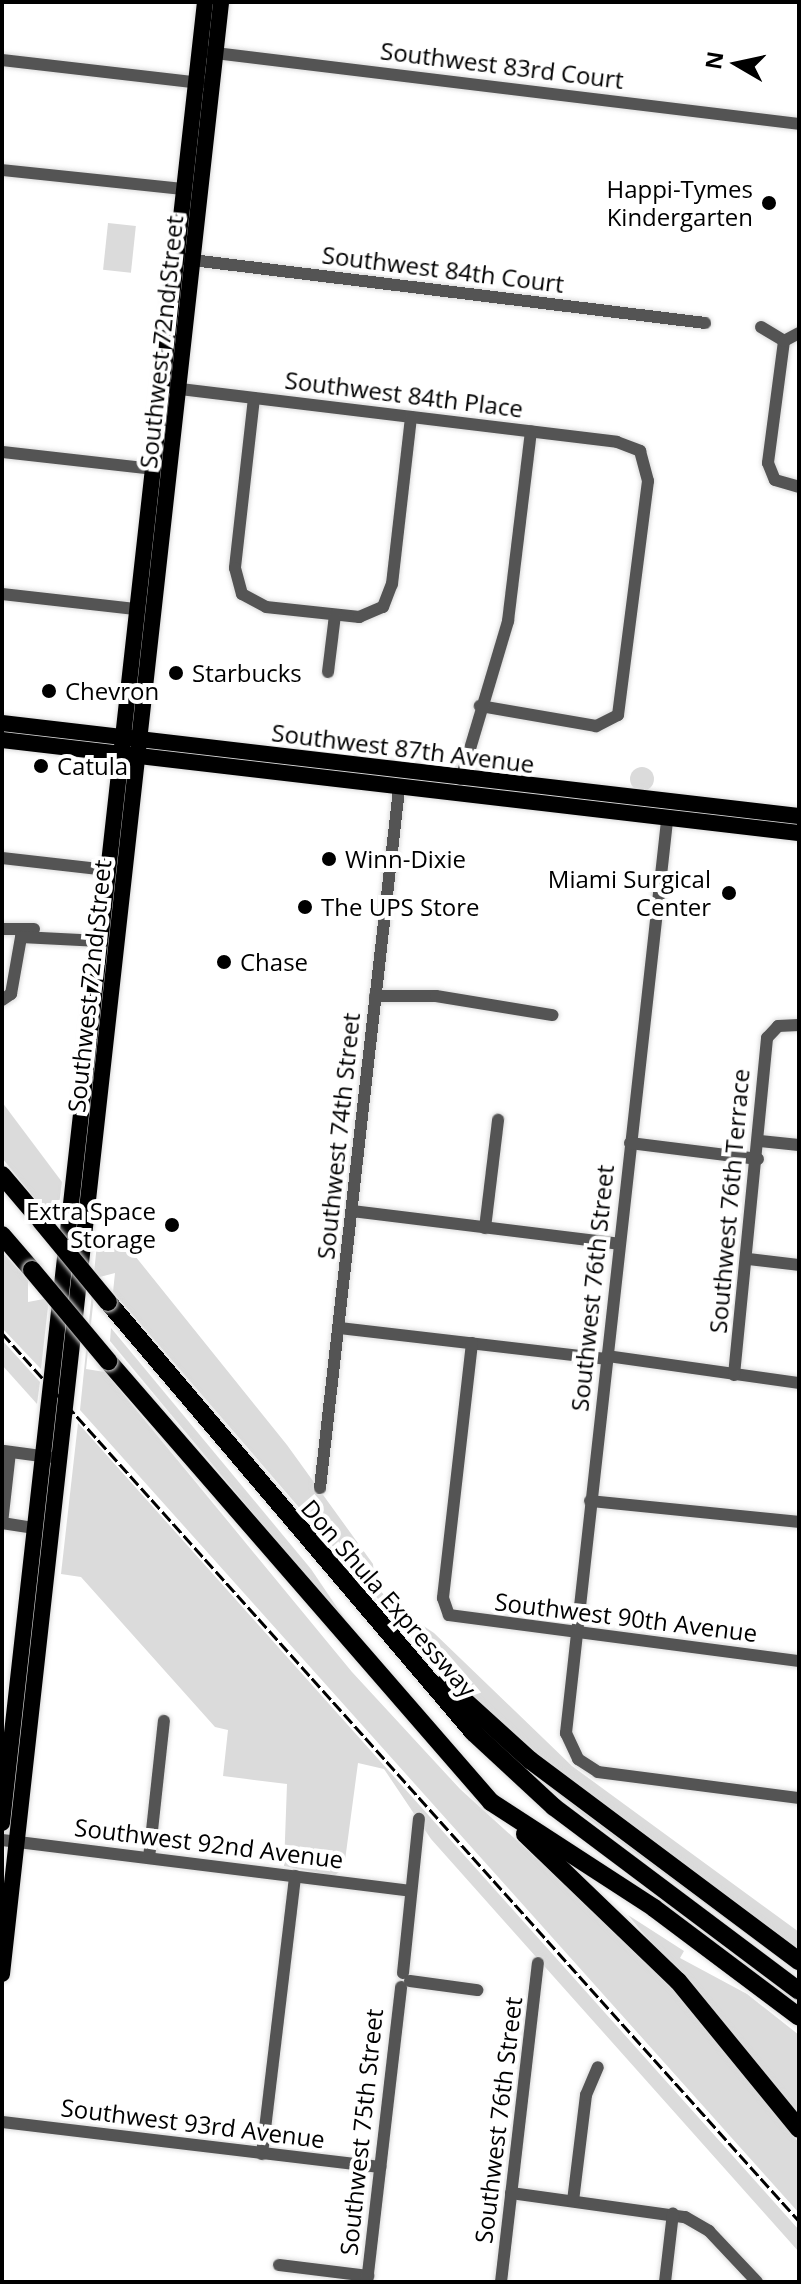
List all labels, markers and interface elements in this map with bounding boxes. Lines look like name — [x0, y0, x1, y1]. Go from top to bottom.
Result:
north arrow — [697, 24, 777, 104]
street label: Southwest 83rd Court — [379, 36, 625, 94]
text: N — [697, 49, 730, 71]
place label: Happi-Tymes Kindergarten — [606, 175, 753, 231]
marker: Happi-Tymes Kindergarten — [760, 194, 778, 212]
street label: Southwest 72nd Street — [133, 214, 189, 470]
street label: Southwest 84th Court — [320, 240, 566, 298]
street label: Southwest 84th Place — [283, 365, 525, 423]
place label: Starbucks — [192, 659, 302, 687]
marker: Starbucks — [167, 664, 185, 682]
place label: Chevron — [65, 677, 159, 705]
marker: Chevron — [40, 682, 58, 700]
street label: Southwest 87th Avenue — [270, 718, 536, 778]
place label: Catula — [57, 752, 128, 780]
marker: Catula — [32, 757, 50, 775]
place label: Winn-Dixie — [345, 845, 466, 873]
marker: Winn-Dixie — [320, 850, 338, 868]
street label: Southwest 72nd Street — [61, 858, 117, 1114]
place label: Miami Surgical Center — [548, 865, 711, 921]
marker: Miami Surgical Center — [718, 882, 740, 904]
place label: The UPS Store — [321, 893, 479, 921]
marker: The UPS Store — [296, 898, 314, 916]
place label: Chase — [240, 948, 308, 976]
marker: Chase — [215, 953, 233, 971]
street label: Southwest 74th Street — [311, 1011, 365, 1261]
street label: Southwest 76th Terrace — [703, 1068, 755, 1334]
street label: Southwest 76th Street — [565, 1163, 619, 1413]
place label: Extra Space Storage — [26, 1197, 156, 1253]
marker: Extra Space Storage — [163, 1216, 181, 1234]
street label: Don Shula Expressway — [296, 1494, 482, 1702]
street label: Southwest 90th Avenue — [493, 1587, 759, 1647]
street label: Southwest 92nd Avenue — [73, 1812, 345, 1874]
street label: Southwest 76th Street — [469, 1995, 527, 2245]
street label: Southwest 75th Street — [334, 2007, 388, 2257]
street label: Southwest 93rd Avenue — [59, 2093, 327, 2153]

